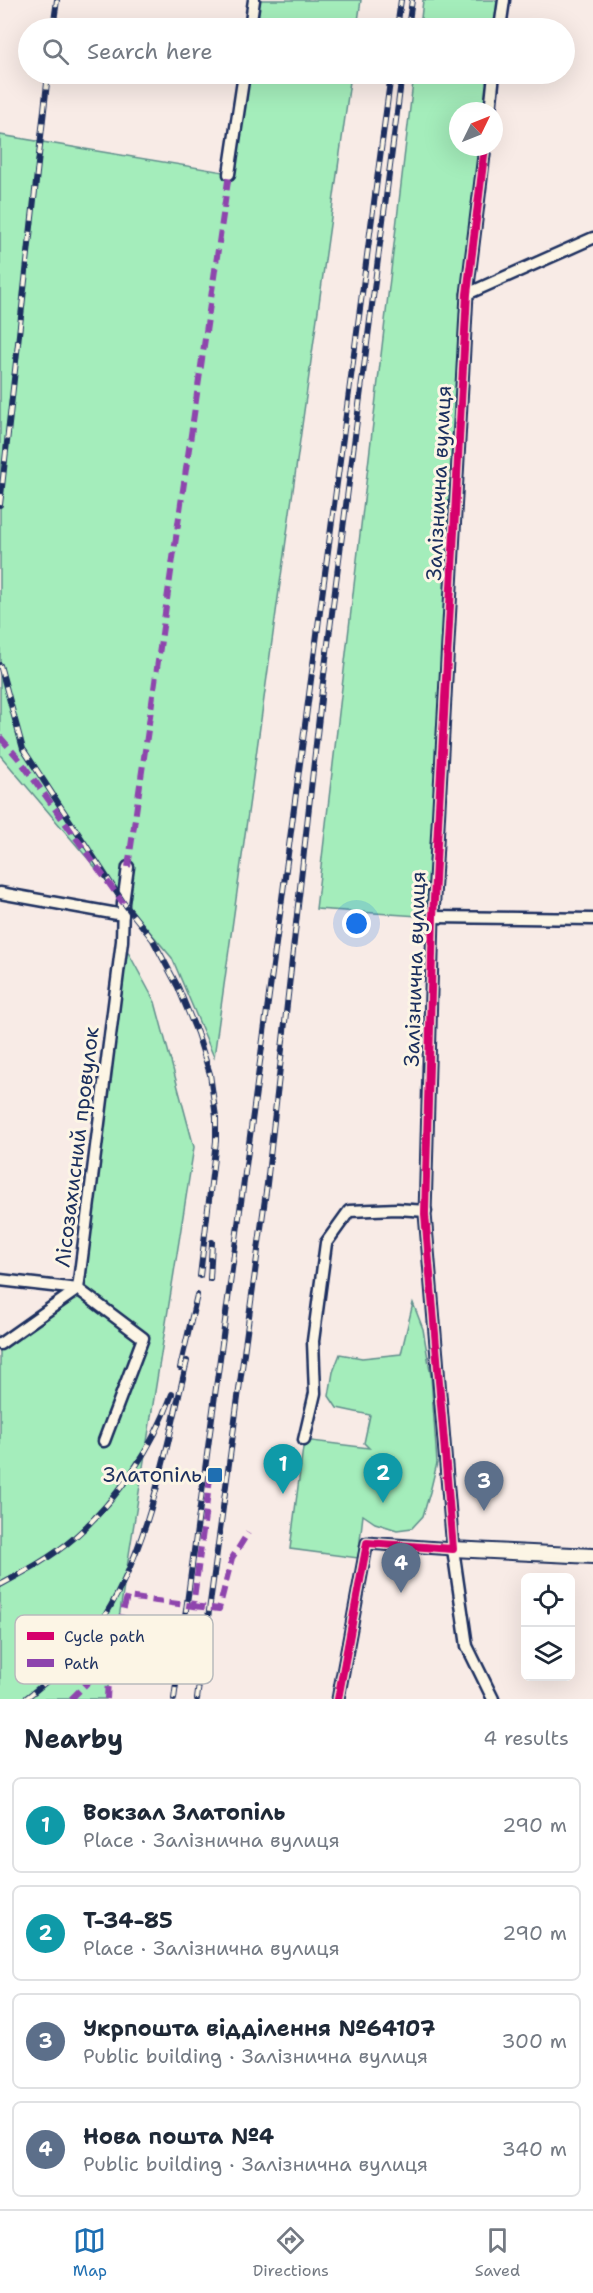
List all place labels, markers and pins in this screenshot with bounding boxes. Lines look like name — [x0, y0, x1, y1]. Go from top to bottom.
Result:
pin: 1 — [264, 1444, 302, 1494]
pin: 2 — [364, 1454, 403, 1503]
place label: Златопіль — [103, 1461, 202, 1489]
pin: 3 — [464, 1462, 504, 1511]
marker: Златопіль — [206, 1466, 224, 1484]
pin: 4 — [382, 1544, 420, 1593]

